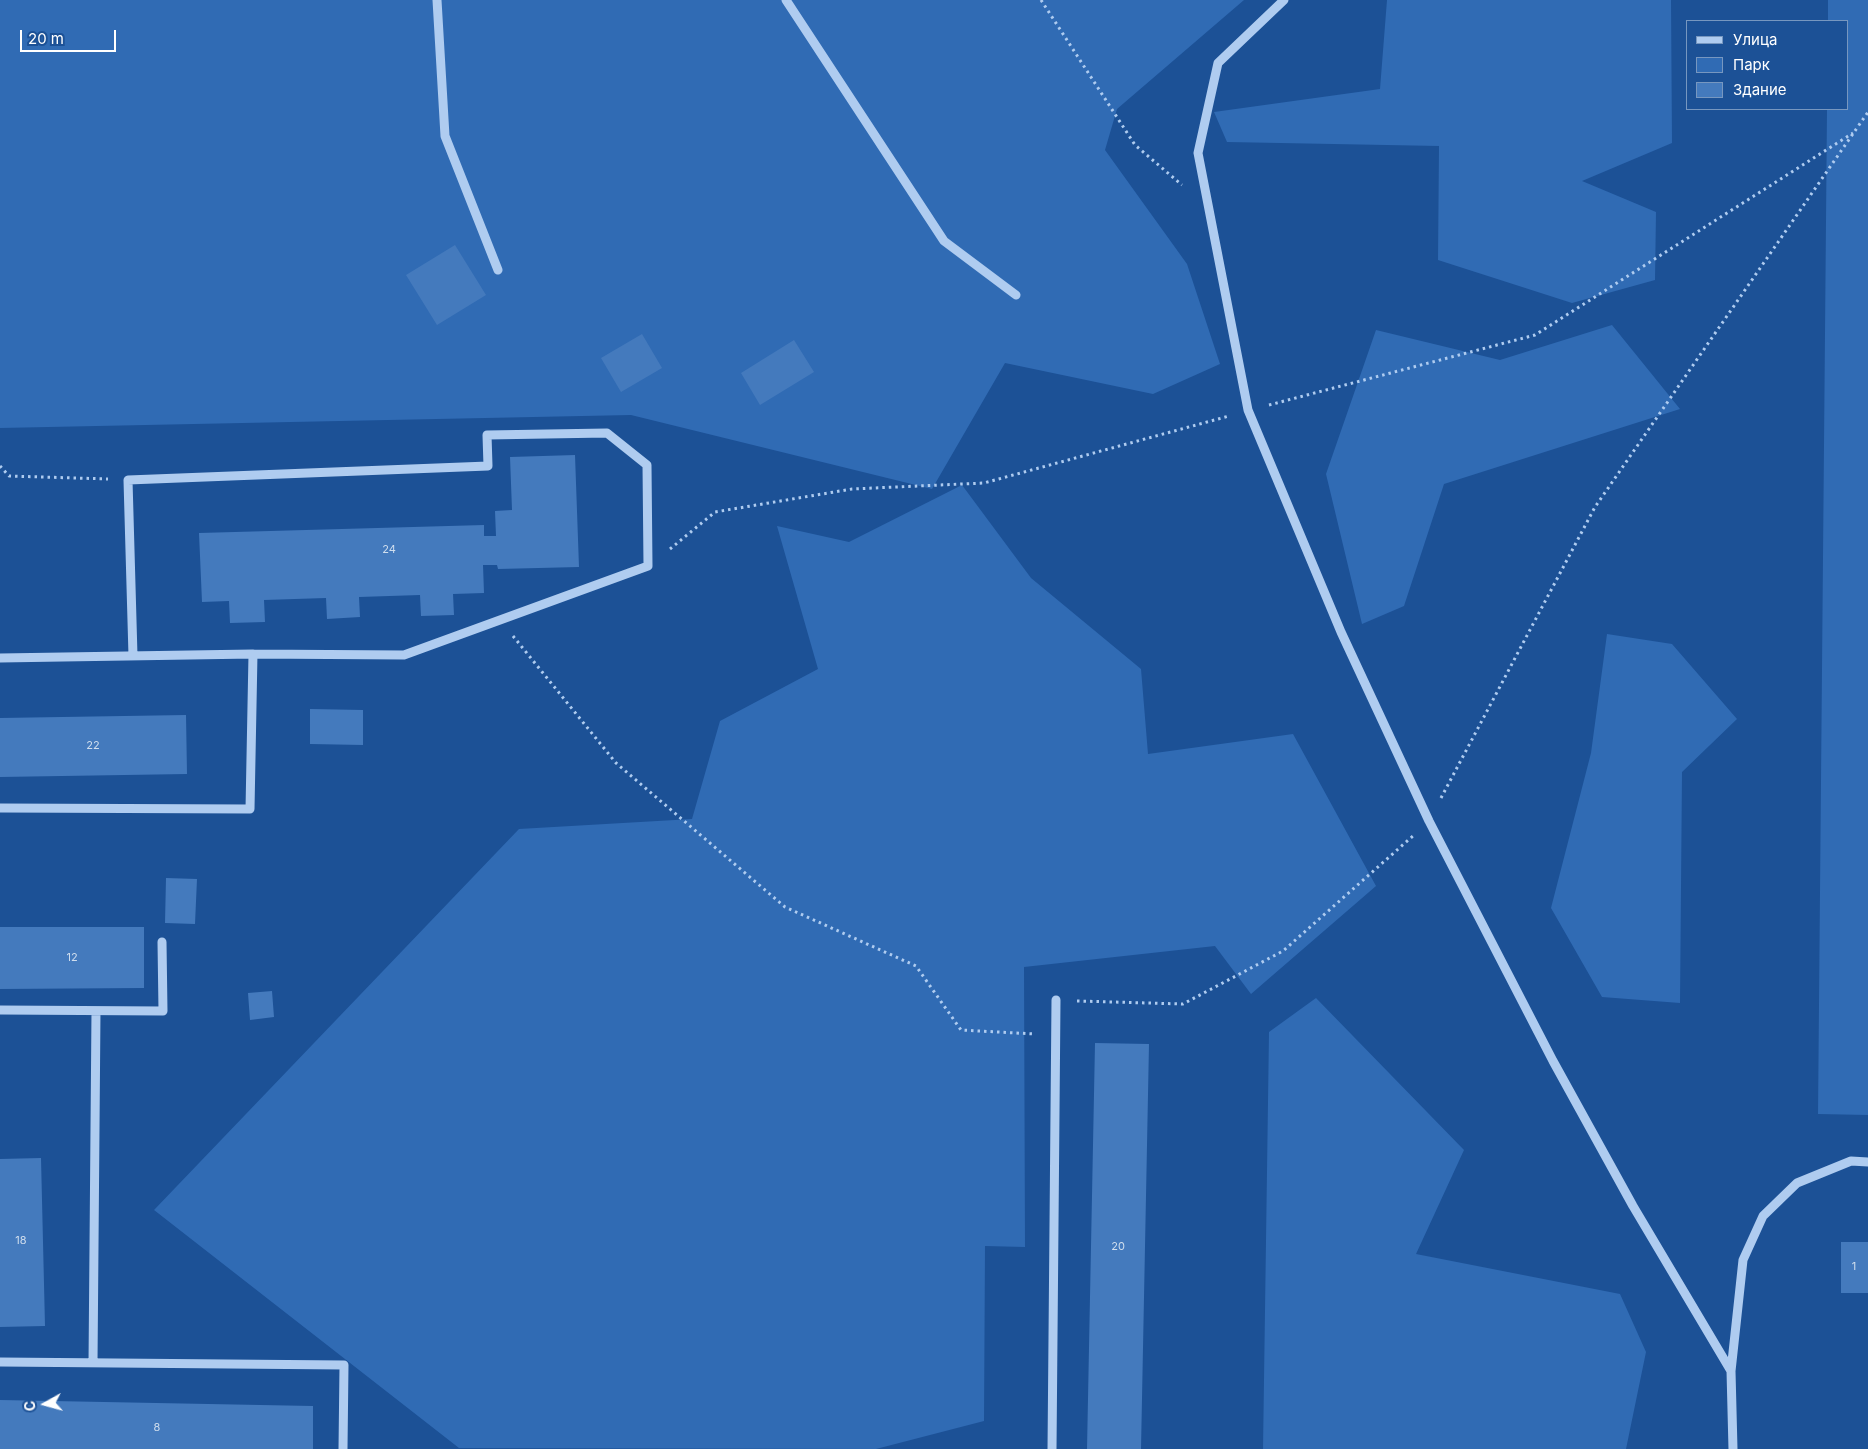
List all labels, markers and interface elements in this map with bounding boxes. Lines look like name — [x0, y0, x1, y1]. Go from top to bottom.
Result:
scale bar — [22, 20, 119, 52]
legend — [1686, 20, 1848, 110]
text: 20 m — [28, 29, 64, 48]
text: Улица — [1733, 30, 1777, 49]
text: Парк — [1733, 55, 1770, 74]
text: Здание — [1733, 80, 1787, 99]
house number: 24 — [382, 543, 396, 557]
house number: 22 — [86, 739, 100, 753]
house number: 12 — [66, 951, 78, 965]
house number: 18 — [15, 1234, 27, 1248]
house number: 20 — [1111, 1240, 1125, 1254]
house number: 1 — [1852, 1260, 1856, 1274]
north arrow — [20, 1379, 70, 1429]
text: С — [21, 1400, 39, 1412]
house number: 8 — [154, 1421, 160, 1435]

